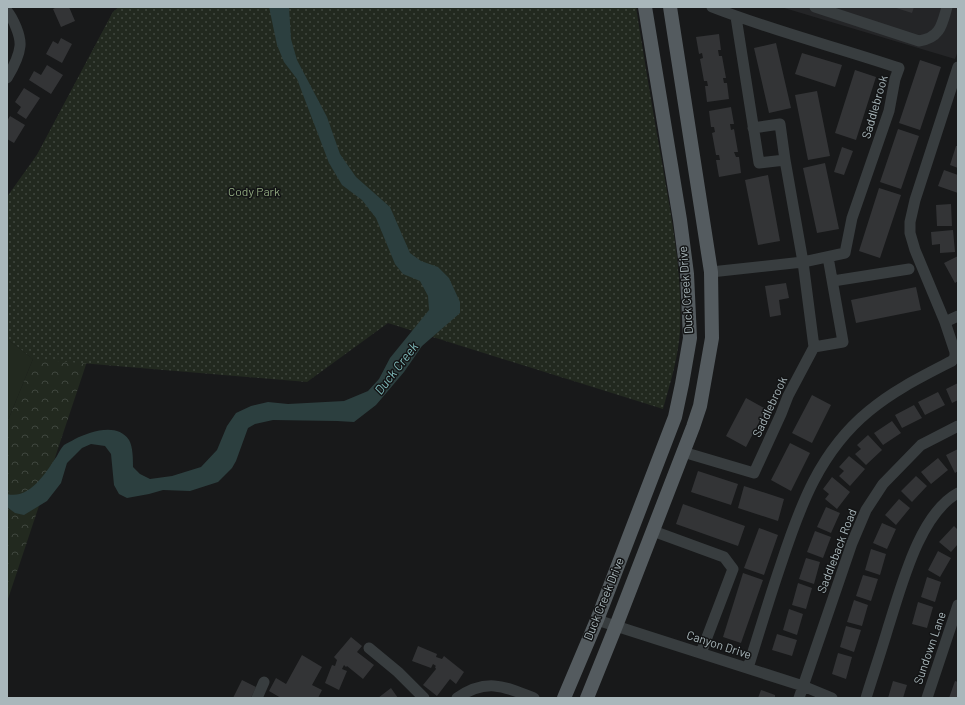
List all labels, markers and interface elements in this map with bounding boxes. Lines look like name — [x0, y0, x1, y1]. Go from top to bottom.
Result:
street label: Saddlebrook — [858, 73, 890, 140]
park label: Cody Park — [228, 184, 280, 198]
street label: Duck Creek Drive — [675, 246, 695, 334]
water label: Duck Creek — [371, 338, 422, 397]
street label: Saddlebrook — [749, 374, 789, 439]
street label: Saddleback Road — [814, 506, 859, 595]
street label: Duck Creek Drive — [580, 555, 626, 642]
street label: Sundown Lane — [910, 609, 948, 686]
street label: Canyon Drive — [685, 627, 753, 661]

